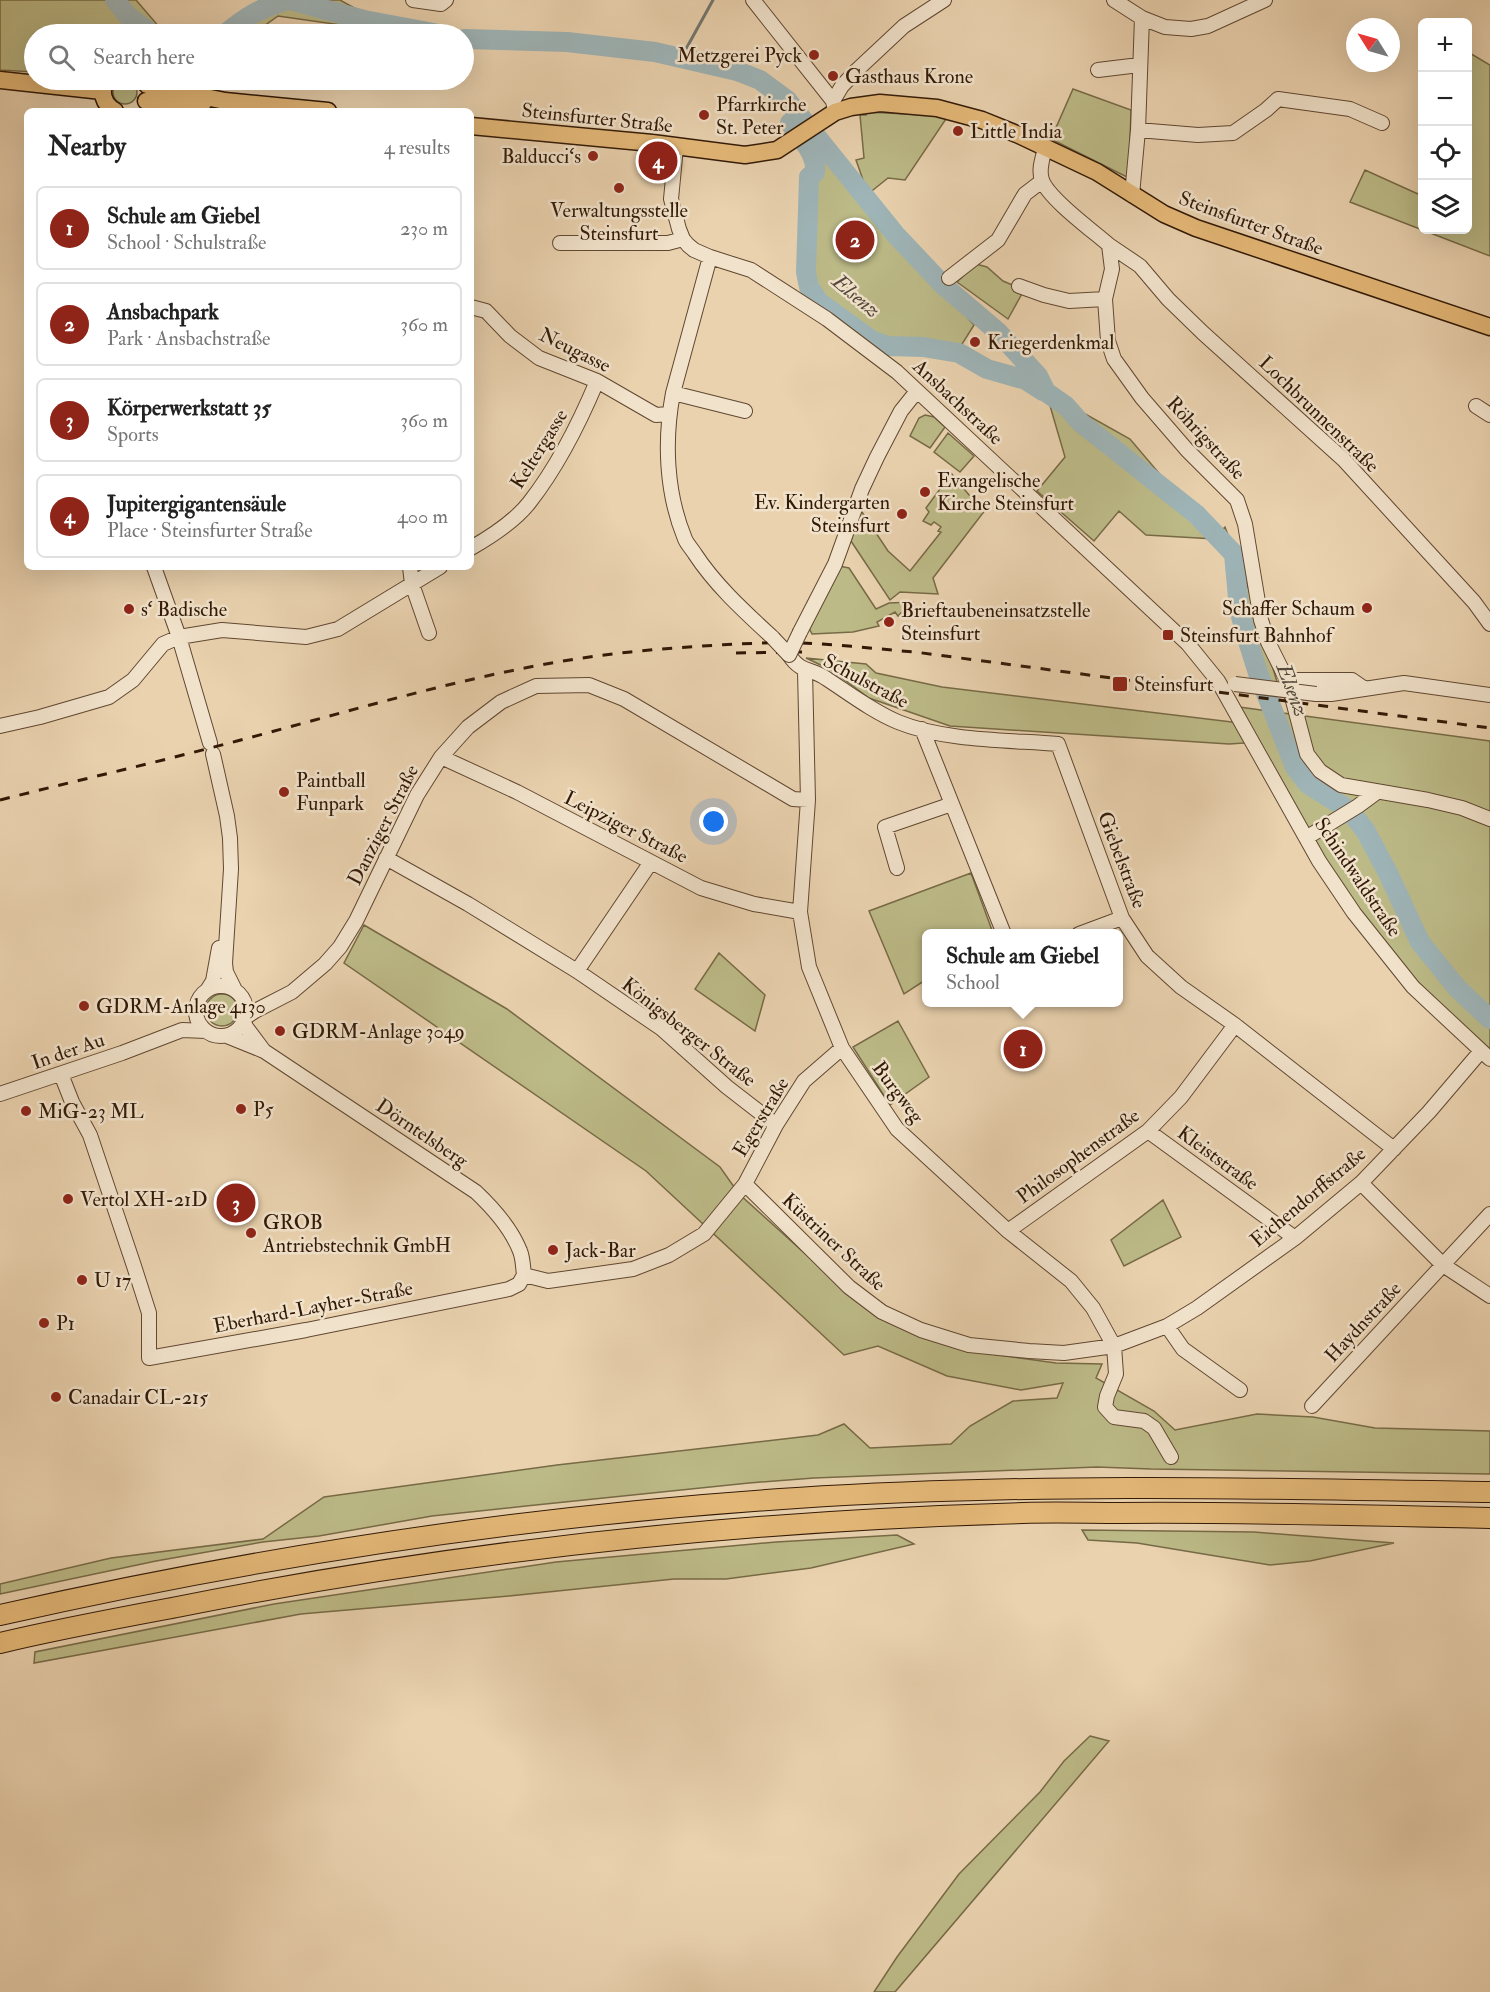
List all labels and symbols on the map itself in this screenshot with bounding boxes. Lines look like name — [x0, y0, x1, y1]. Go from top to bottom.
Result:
north arrow — [1346, 18, 1400, 72]
place label: Metzgerei Pyck — [677, 43, 802, 68]
marker: Metzgerei Pyck — [807, 48, 821, 62]
place label: Gasthaus Krone — [845, 64, 973, 89]
marker: Gasthaus Krone — [826, 69, 840, 83]
place label: Pfarrkirche St. Peter — [716, 92, 806, 140]
street label: Steinsfurter Straße — [520, 98, 674, 138]
marker: Pfarrkirche St. Peter — [697, 108, 711, 122]
place label: Little India — [970, 119, 1063, 144]
marker: Little India — [951, 124, 965, 138]
pin: 4 — [638, 138, 678, 184]
place label: Balducci‘s — [501, 144, 581, 169]
marker: Balducci‘s — [586, 149, 600, 163]
marker: Verwaltungsstelle Steinsfurt — [612, 181, 626, 195]
street label: Steinsfurter Straße — [1175, 185, 1327, 261]
place label: Verwaltungsstelle Steinsfurt — [550, 198, 688, 246]
pin: 2 — [836, 218, 874, 262]
water label: Elsenz — [825, 267, 886, 324]
street label: Neugasse — [535, 322, 615, 378]
place label: Kriegerdenkmal — [987, 330, 1114, 355]
marker: Kriegerdenkmal — [968, 335, 982, 349]
street label: Lochbrunnenstraße — [1254, 350, 1384, 478]
street label: Ansbachstraße — [907, 353, 1008, 450]
street label: Röhrigstraße — [1161, 391, 1251, 485]
street label: Keltergasse — [505, 404, 573, 494]
place label: Evangelische Kirche Steinsfurt — [937, 468, 1075, 516]
marker: Evangelische Kirche Steinsfurt — [918, 485, 932, 499]
place label: Ev. Kindergarten Steinsfurt — [754, 490, 891, 538]
marker: Ev. Kindergarten Steinsfurt — [895, 507, 909, 521]
place label: Schaffer Schaum — [1222, 596, 1355, 621]
place label: s‘ Badische — [141, 597, 227, 622]
place label: Brieftaubeneinsatzstelle Steinsfurt — [901, 598, 1090, 646]
marker: Schaffer Schaum — [1360, 601, 1374, 615]
marker: s‘ Badische — [122, 602, 136, 616]
marker: Brieftaubeneinsatzstelle Steinsfurt — [882, 615, 896, 629]
place label: Steinsfurt Bahnhof — [1180, 623, 1336, 648]
marker: Steinsfurt Bahnhof — [1161, 628, 1175, 642]
street label: Schulstraße — [819, 648, 913, 714]
water label: Elsenz — [1269, 658, 1314, 720]
place label: Steinsfurt — [1134, 672, 1214, 697]
marker: Steinsfurt — [1111, 675, 1129, 693]
street label: Danziger Straße — [342, 760, 424, 890]
place label: Paintball Funpark — [296, 768, 366, 817]
marker: Paintball Funpark — [277, 785, 291, 799]
street label: Leipziger Straße — [559, 785, 692, 870]
your location — [699, 807, 728, 836]
street label: Giebelstraße — [1092, 808, 1152, 912]
street label: Schindwaldstraße — [1309, 813, 1407, 941]
street label: Königsberger Straße — [617, 972, 761, 1092]
place label: GDRM-Anlage 4130 — [96, 994, 266, 1019]
marker: GDRM-Anlage 4130 — [77, 999, 91, 1013]
place label: GDRM-Anlage 3049 — [292, 1019, 465, 1044]
marker: GDRM-Anlage 3049 — [273, 1024, 287, 1038]
pin: 1 — [1004, 1026, 1042, 1072]
street label: In der Au — [28, 1027, 108, 1075]
street label: Burgweg — [867, 1056, 930, 1129]
street label: Egerstraße — [728, 1073, 794, 1161]
street label: Dörntelsberg — [371, 1093, 474, 1174]
place label: P5 — [253, 1097, 274, 1122]
place label: MiG-23 ML — [38, 1099, 144, 1124]
marker: P5 — [234, 1102, 248, 1116]
street label: Philosophenstraße — [1012, 1103, 1145, 1210]
marker: MiG-23 ML — [19, 1104, 33, 1118]
street label: Kleiststraße — [1173, 1120, 1263, 1196]
street label: Eichendorffstraße — [1245, 1141, 1371, 1253]
pin: 3 — [216, 1180, 256, 1226]
place label: Vertol XH-21D — [80, 1187, 207, 1212]
street label: Küstriner Straße — [777, 1188, 891, 1296]
marker: Vertol XH-21D — [61, 1192, 75, 1206]
place label: GROB Antriebstechnik GmbH — [262, 1210, 451, 1258]
marker: GROB Antriebstechnik GmbH — [244, 1226, 258, 1240]
place label: Jack-Bar — [564, 1238, 636, 1263]
marker: Jack-Bar — [546, 1243, 560, 1257]
place label: U 17 — [94, 1268, 131, 1293]
marker: U 17 — [75, 1273, 89, 1287]
street label: Eberhard-Layher-Straße — [211, 1275, 415, 1339]
street label: Haydnstraße — [1319, 1276, 1407, 1368]
place label: P1 — [56, 1311, 75, 1336]
marker: P1 — [37, 1316, 51, 1330]
place label: Canadair CL-215 — [68, 1385, 208, 1410]
marker: Canadair CL-215 — [49, 1390, 63, 1404]

